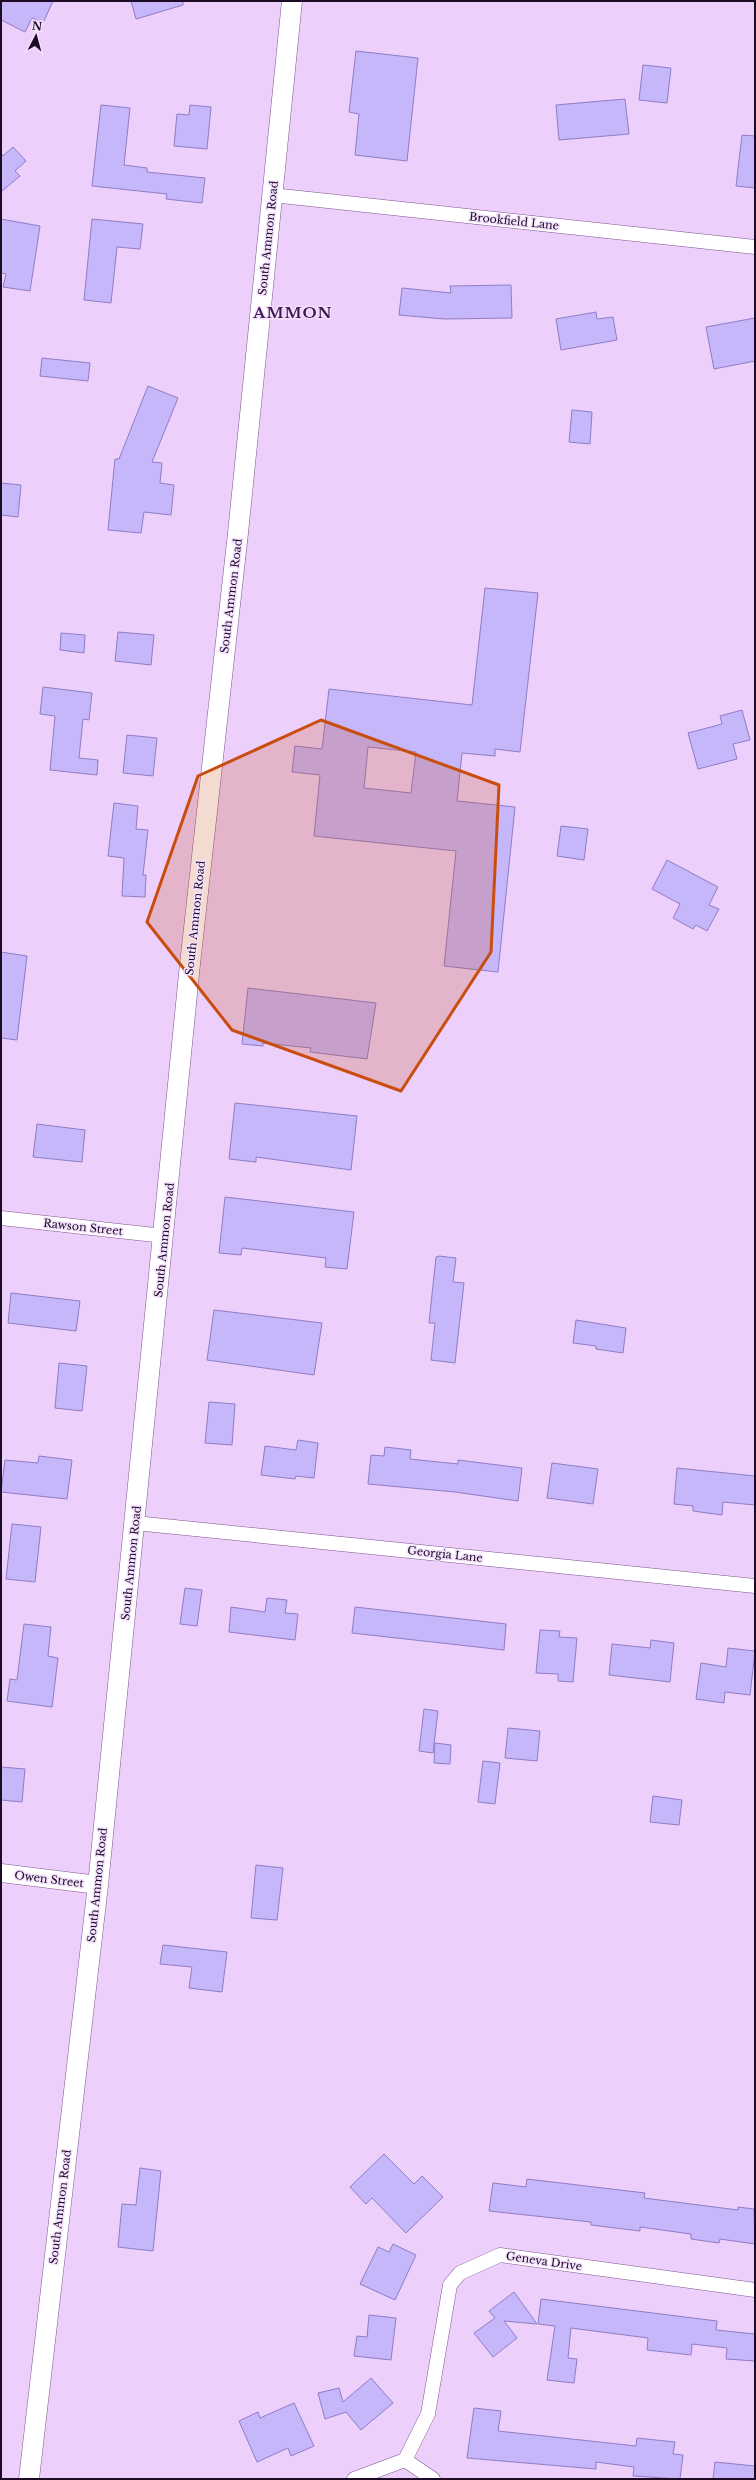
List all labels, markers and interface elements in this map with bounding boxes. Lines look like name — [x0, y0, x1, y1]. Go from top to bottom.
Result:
north arrow — [16, 16, 56, 56]
text: N — [31, 19, 44, 34]
street label: South Ammon Road — [255, 179, 281, 296]
street label: Brookfield Lane — [468, 209, 560, 233]
district label: AMMON — [252, 303, 333, 322]
street label: South Ammon Road — [217, 537, 245, 654]
street label: South Ammon Road — [182, 859, 208, 976]
street label: South Ammon Road — [151, 1181, 177, 1298]
street label: Rawson Street — [43, 1216, 124, 1238]
street label: South Ammon Road — [118, 1504, 144, 1621]
street label: Georgia Lane — [407, 1543, 483, 1565]
street label: South Ammon Road — [84, 1826, 110, 1943]
street label: Owen Street — [14, 1868, 85, 1890]
street label: South Ammon Road — [46, 2148, 74, 2265]
street label: Geneva Drive — [505, 2249, 583, 2273]

